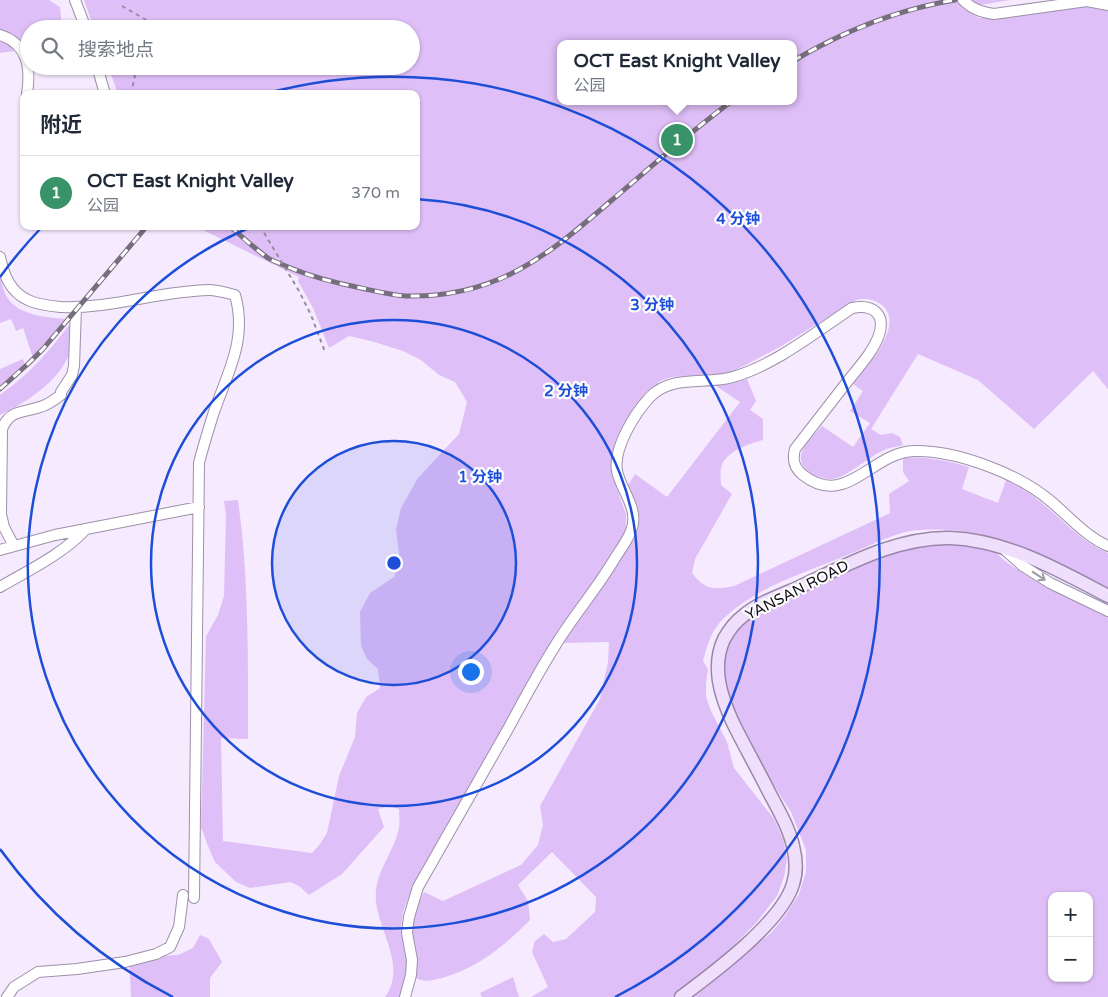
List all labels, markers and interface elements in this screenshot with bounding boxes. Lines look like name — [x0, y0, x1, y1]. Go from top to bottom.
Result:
search box — [20, 20, 420, 75]
icon: search — [38, 34, 66, 62]
text: 搜索地点 — [78, 39, 154, 61]
popup — [557, 40, 797, 105]
text: OCT East Knight Valley — [574, 50, 780, 72]
text: 公园 — [574, 76, 606, 96]
text: 附近 — [40, 113, 82, 138]
pin: 1 — [661, 121, 693, 159]
text: OCT East Knight Valley — [87, 170, 294, 192]
text: 1 — [51, 183, 61, 203]
text: 370 m — [351, 183, 400, 203]
text: 公园 — [87, 196, 119, 216]
text: 4 分钟 — [716, 210, 760, 228]
text: 3 分钟 — [630, 296, 674, 314]
text: 2 分钟 — [544, 382, 588, 400]
text: 1 分钟 — [458, 468, 502, 486]
centre of rings — [385, 554, 403, 572]
street label: YANSAN ROAD — [742, 556, 852, 624]
one-way arrow — [1031, 571, 1045, 581]
your location — [458, 659, 484, 685]
map controls — [1048, 892, 1093, 982]
button: + — [1048, 892, 1093, 937]
button: − — [1048, 937, 1093, 982]

